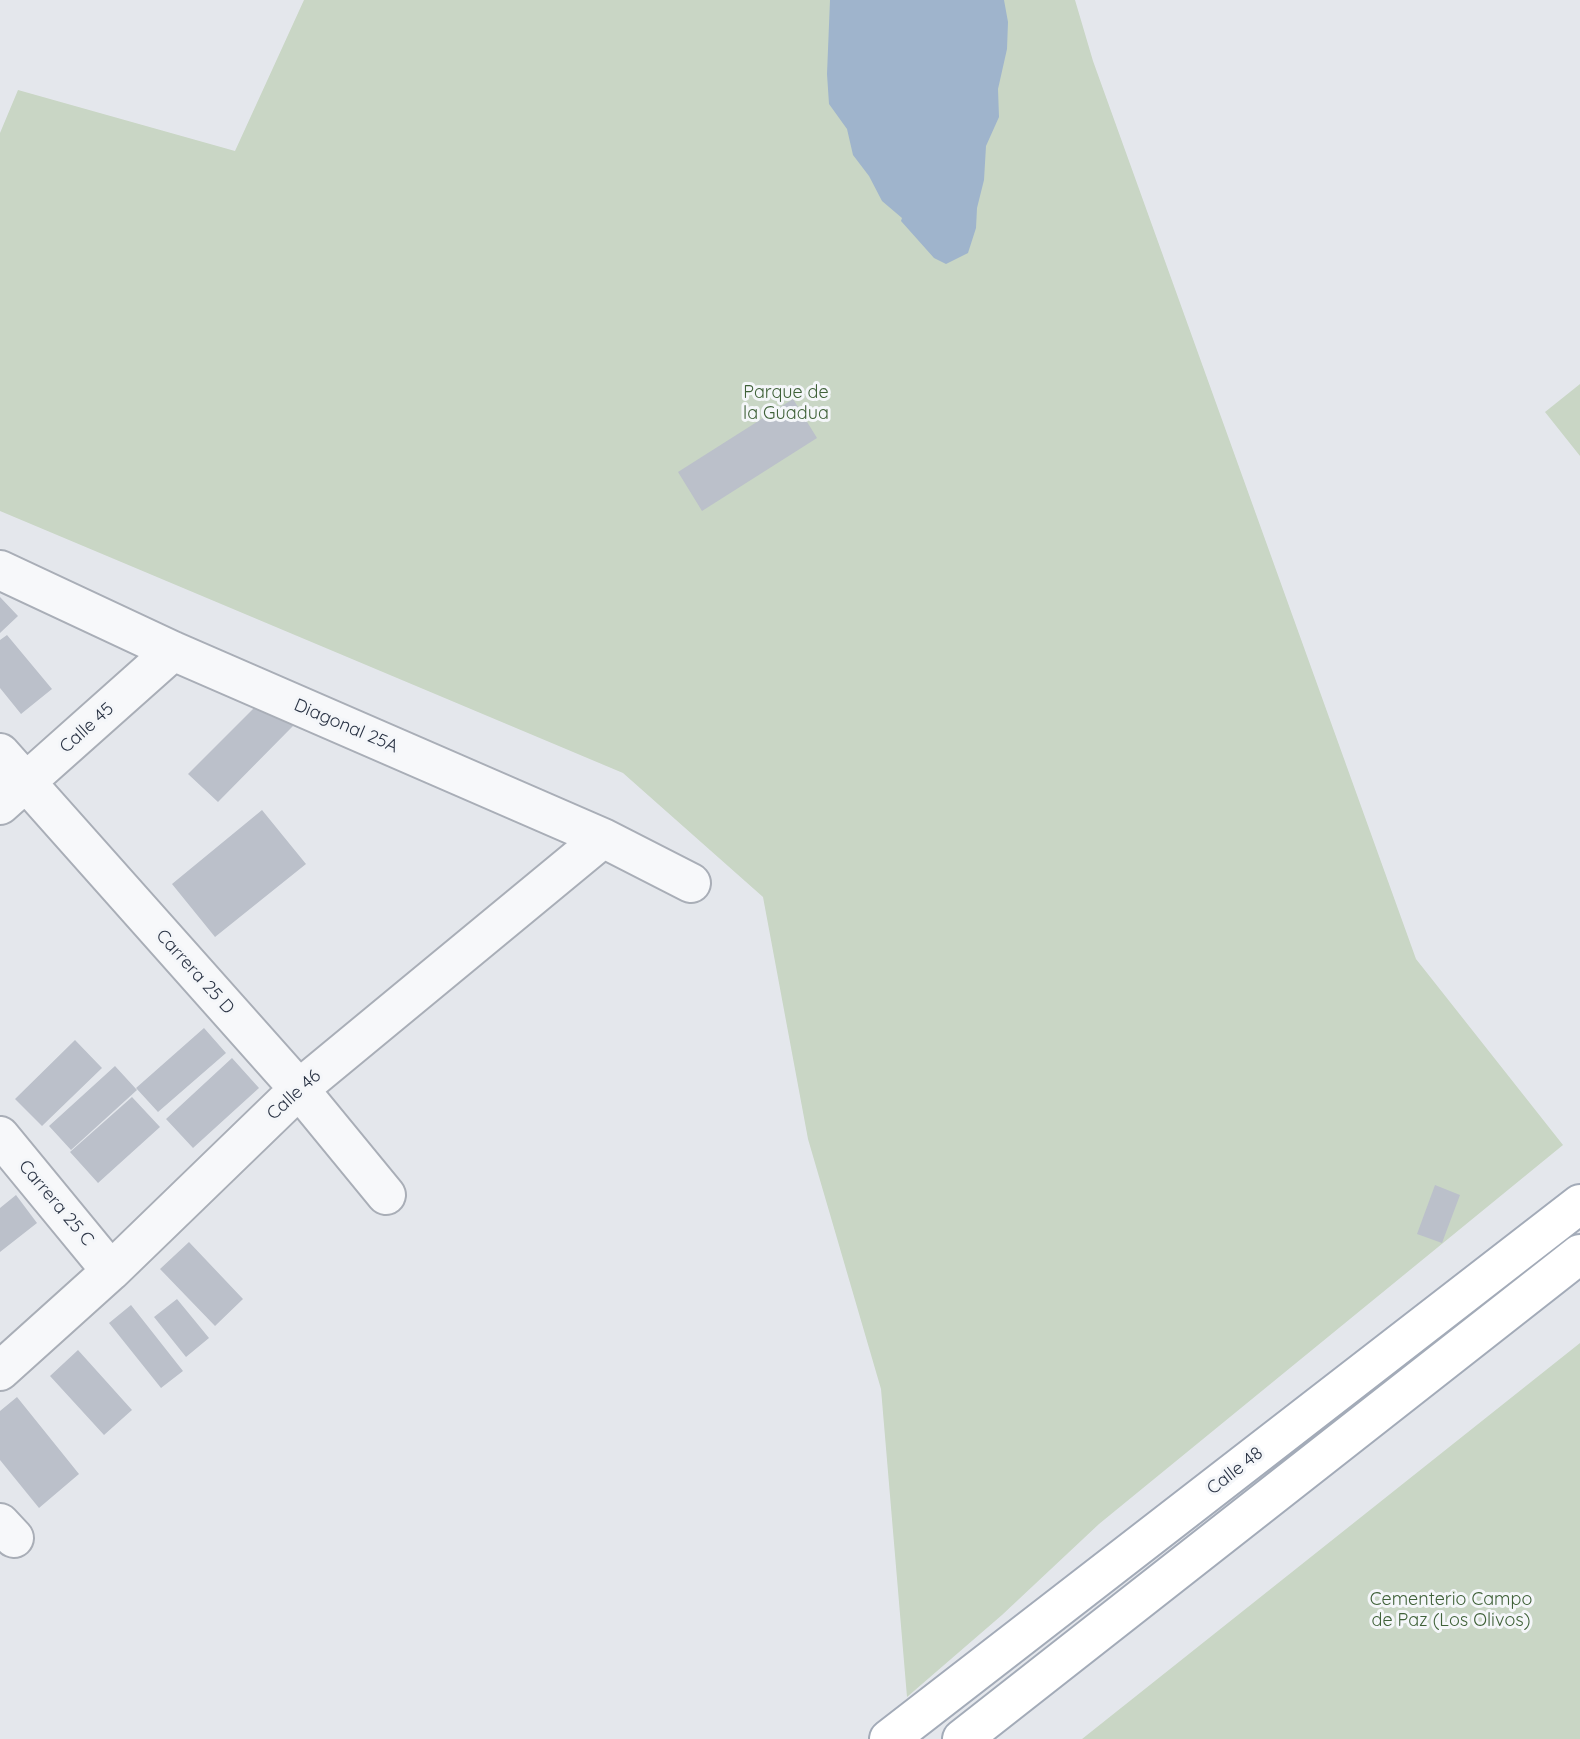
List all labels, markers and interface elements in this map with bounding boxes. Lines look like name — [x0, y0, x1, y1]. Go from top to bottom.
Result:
park label: Parque de la Guadua — [743, 382, 829, 424]
street label: Diagonal 25A — [291, 694, 401, 758]
street label: Calle 45 — [56, 698, 118, 758]
street label: Carrera 25 D — [151, 925, 239, 1019]
street label: Calle 46 — [263, 1065, 325, 1125]
street label: Carrera 25 C — [14, 1156, 98, 1250]
street label: Calle 48 — [1203, 1442, 1267, 1500]
park label: Cementerio Campo de Paz (Los Olivos) — [1370, 1589, 1532, 1632]

